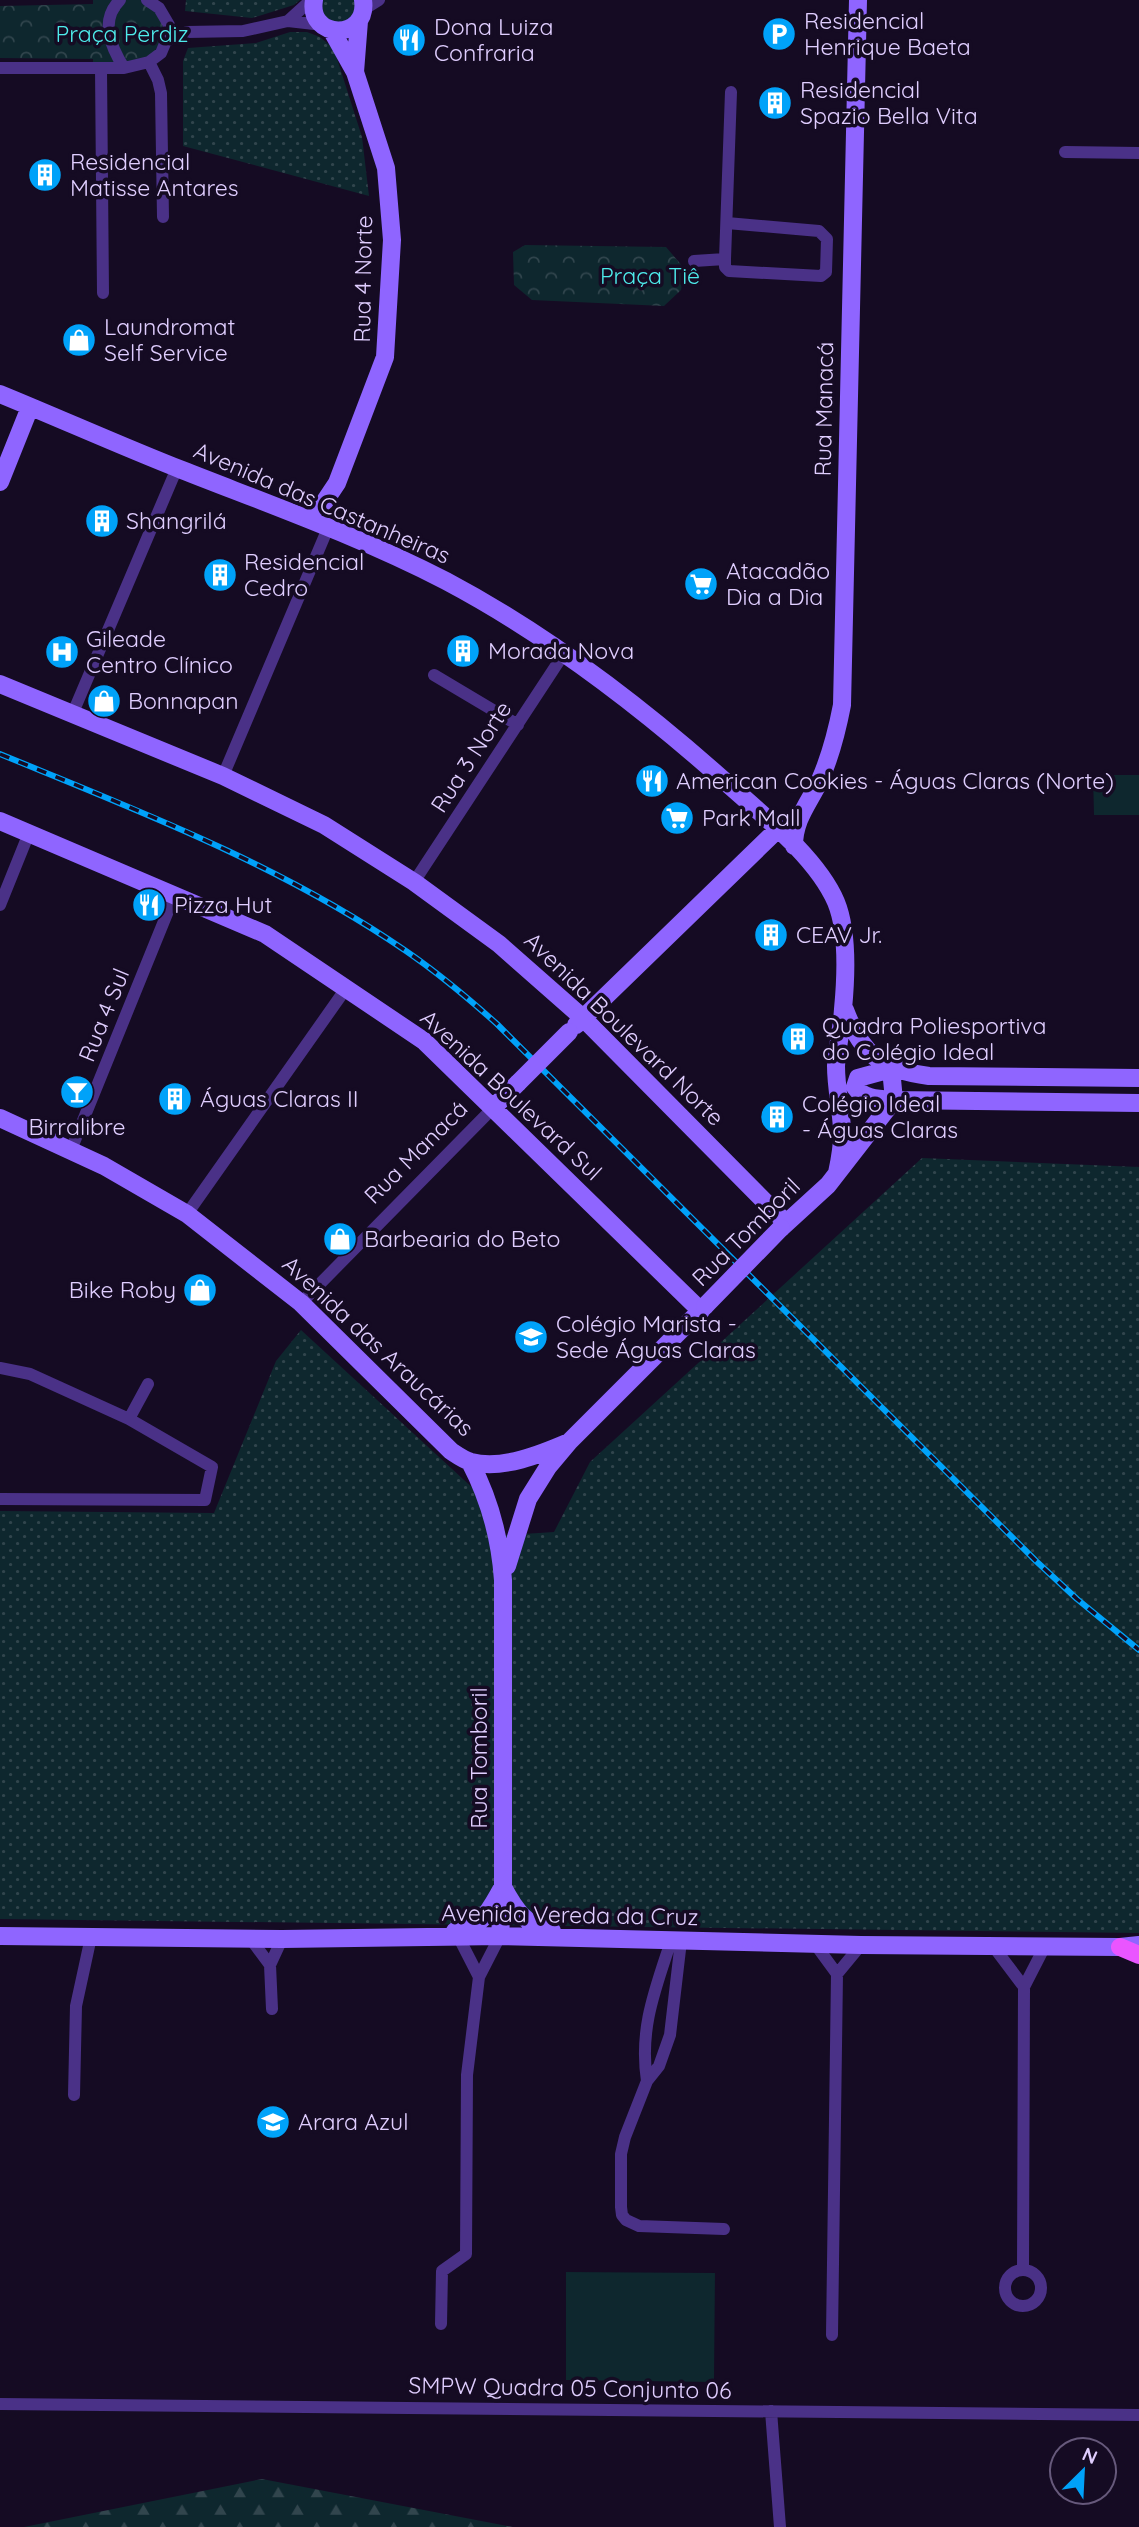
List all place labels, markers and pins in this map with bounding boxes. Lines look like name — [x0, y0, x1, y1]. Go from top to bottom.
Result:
place label: Residencial Henrique Baeta — [804, 6, 971, 61]
place label: Dona Luiza Confraria — [434, 12, 553, 67]
parking icon: Residencial Henrique Baeta — [760, 15, 798, 53]
restaurant icon: Dona Luiza Confraria — [390, 21, 428, 59]
place label: Residencial Spazio Bella Vita — [800, 75, 978, 130]
building icon: Residencial Spazio Bella Vita — [756, 84, 794, 122]
place label: Residencial Matisse Antares — [70, 147, 239, 202]
building icon: Residencial Matisse Antares — [26, 156, 64, 194]
place label: Laundromat Self Service — [104, 312, 235, 367]
shop icon: Laundromat Self Service — [60, 321, 98, 359]
building icon: Shangrilá — [83, 502, 121, 540]
place label: Shangrilá — [126, 506, 227, 535]
place label: Residencial Cedro — [244, 547, 364, 602]
building icon: Residencial Cedro — [201, 556, 239, 594]
place label: Atacadão Dia a Dia — [726, 556, 830, 611]
supermarket icon: Atacadão Dia a Dia — [682, 565, 720, 603]
place label: Gileade Centro Clínico — [86, 624, 233, 679]
building icon: Morada Nova — [444, 632, 482, 670]
hospital icon: Gileade Centro Clínico — [43, 633, 81, 671]
place label: Morada Nova — [488, 636, 634, 665]
shop icon: Bonnapan — [85, 682, 123, 720]
place label: Bonnapan — [128, 686, 239, 715]
restaurant icon: American Cookies - Águas Claras (Norte) — [633, 762, 671, 800]
place label: American Cookies - Águas Claras (Norte) — [676, 766, 1114, 795]
supermarket icon: Park Mall — [658, 799, 696, 837]
place label: Park Mall — [702, 803, 801, 832]
restaurant icon: Pizza Hut — [130, 886, 168, 924]
place label: Pizza Hut — [174, 890, 273, 919]
building icon: CEAV Jr. — [752, 916, 790, 954]
place label: CEAV Jr. — [796, 920, 882, 949]
place label: Quadra Poliesportiva do Colégio Ideal — [822, 1011, 1046, 1066]
building icon: Quadra Poliesportiva do Colégio Ideal — [779, 1020, 817, 1058]
bar icon: Birralibre — [58, 1073, 96, 1111]
building icon: Águas Claras II — [156, 1080, 194, 1118]
place label: Águas Claras II — [200, 1084, 358, 1113]
place label: Colégio Ideal - Águas Claras — [802, 1089, 958, 1144]
building icon: Colégio Ideal - Águas Claras — [758, 1098, 796, 1136]
place label: Birralibre — [29, 1112, 125, 1141]
shop icon: Barbearia do Beto — [321, 1220, 359, 1258]
place label: Barbearia do Beto — [364, 1224, 560, 1253]
shop icon: Bike Roby — [181, 1271, 219, 1309]
place label: Bike Roby — [69, 1275, 176, 1304]
place label: Colégio Marista - Sede Águas Claras — [556, 1309, 756, 1364]
school or university icon: Colégio Marista - Sede Águas Claras — [512, 1318, 550, 1356]
school or university icon: Arara Azul — [254, 2103, 292, 2141]
place label: Arara Azul — [298, 2107, 408, 2136]

